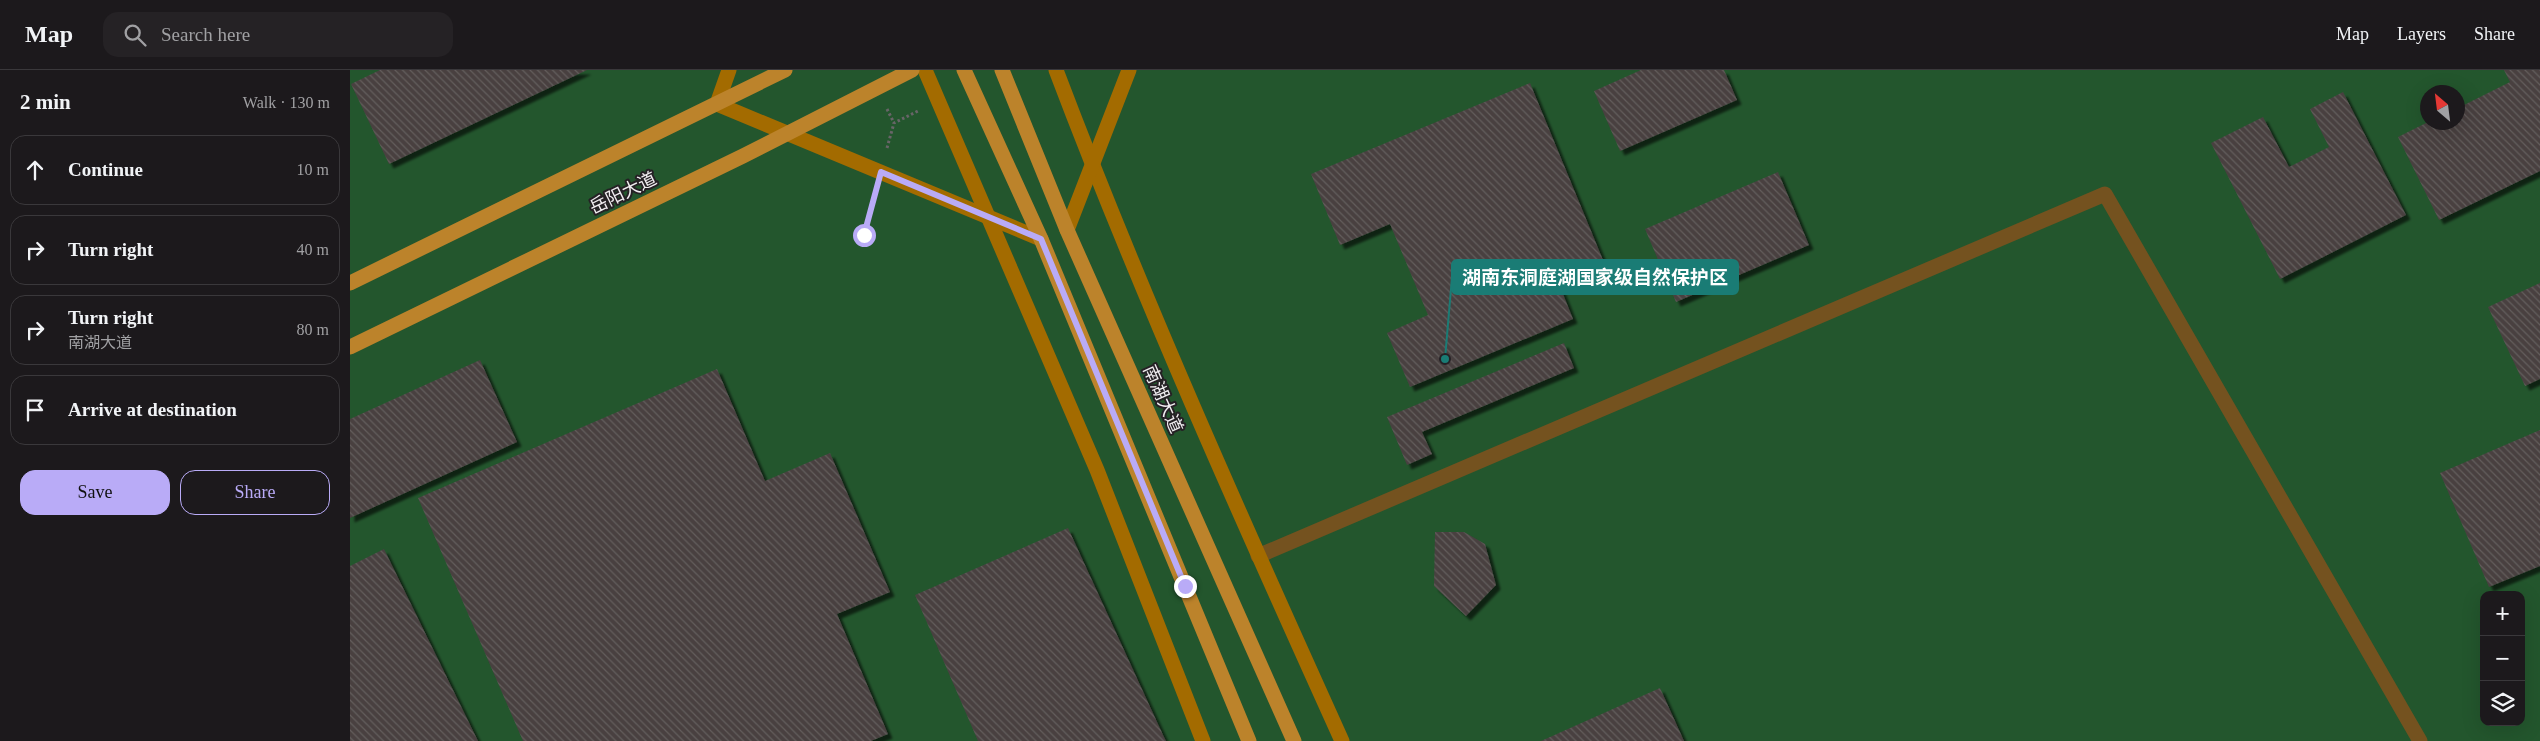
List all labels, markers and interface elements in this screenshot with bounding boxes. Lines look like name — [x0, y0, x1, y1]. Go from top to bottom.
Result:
search box — [103, 12, 453, 57]
text: Map — [25, 21, 73, 47]
icon: search — [121, 21, 149, 49]
text: Search here — [161, 24, 250, 45]
text: Map — [2336, 24, 2369, 44]
text: Layers — [2397, 24, 2446, 44]
text: Share — [2474, 24, 2515, 44]
north arrow — [2420, 85, 2465, 130]
text: 2 min — [20, 90, 71, 114]
text: Walk · 130 m — [243, 94, 330, 111]
icon: ahead — [21, 156, 49, 184]
text: Continue — [68, 159, 143, 180]
text: 10 m — [297, 161, 329, 178]
street label: 岳阳大道 — [586, 168, 660, 218]
route start — [853, 224, 876, 247]
icon: right — [21, 236, 49, 264]
text: Turn right — [68, 239, 153, 260]
text: 40 m — [297, 241, 329, 258]
callout: 湖南东洞庭湖国家级自然保护区 — [1452, 260, 1738, 294]
text: 湖南东洞庭湖国家级自然保护区 — [1462, 267, 1728, 288]
text: Turn right — [68, 307, 153, 328]
icon: right — [21, 316, 49, 344]
text: 80 m — [297, 321, 329, 338]
text: 南湖大道 — [68, 334, 132, 351]
street label: 南湖大道 — [1139, 362, 1187, 436]
icon: arrive — [21, 396, 49, 424]
text: Arrive at destination — [68, 399, 237, 420]
button: Save — [20, 470, 170, 515]
button: Share — [180, 470, 330, 515]
route end — [1174, 575, 1197, 598]
map controls — [2480, 591, 2525, 726]
button: + — [2480, 591, 2525, 636]
button: − — [2480, 636, 2525, 681]
button: layers — [2480, 681, 2525, 726]

